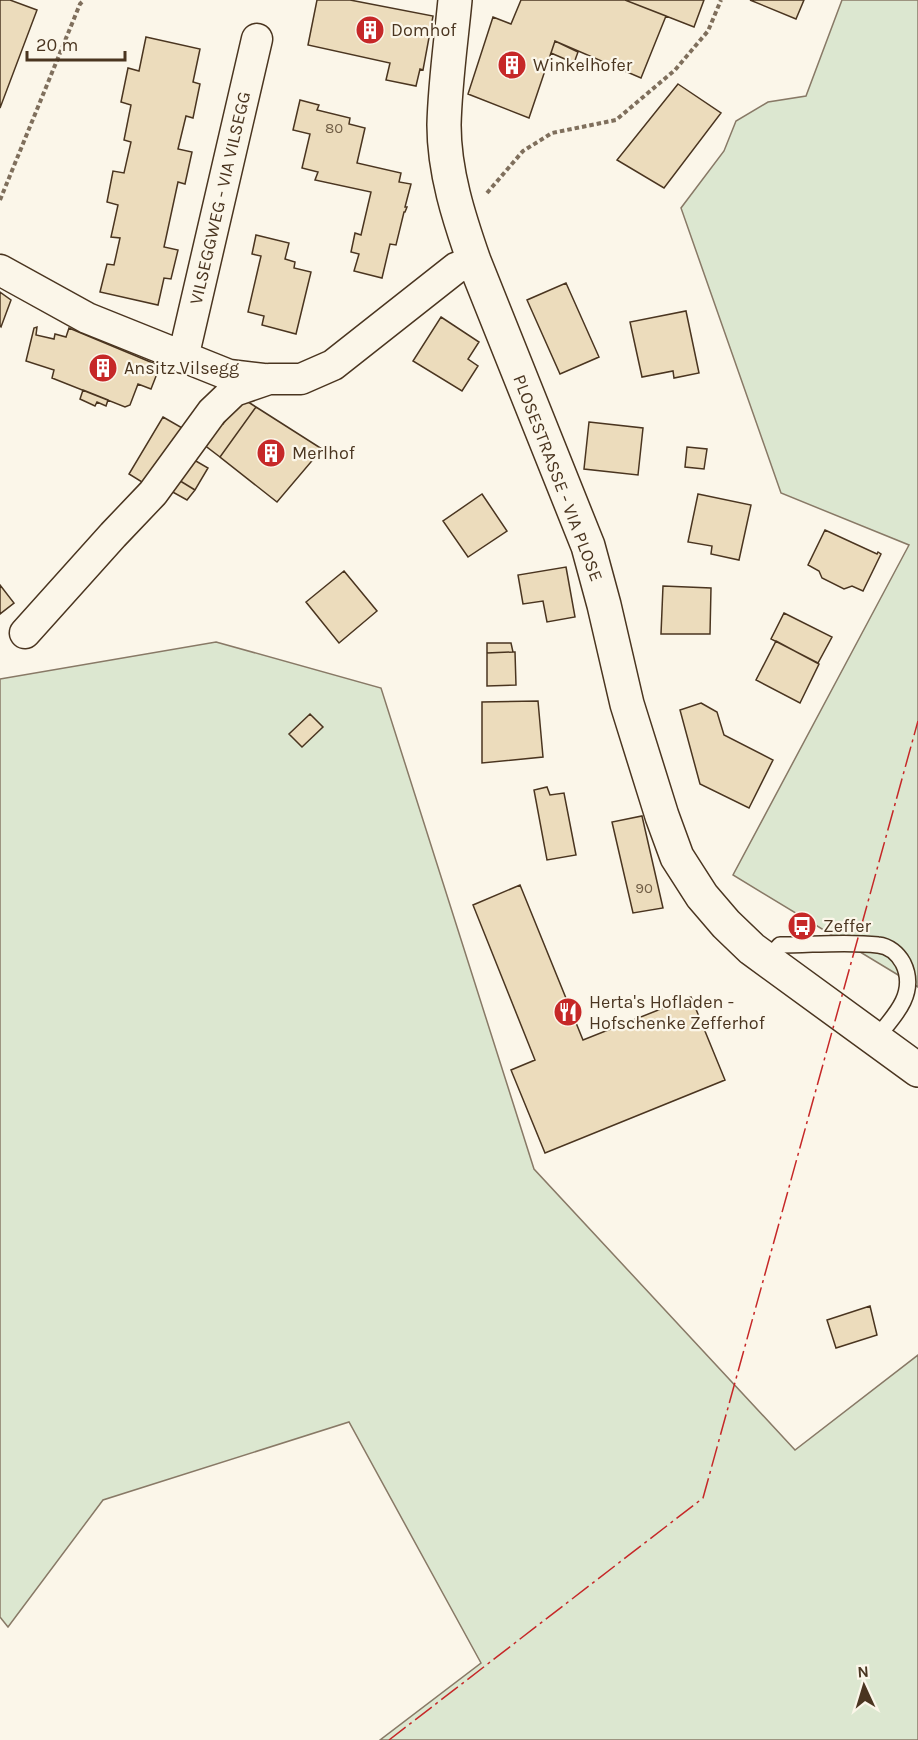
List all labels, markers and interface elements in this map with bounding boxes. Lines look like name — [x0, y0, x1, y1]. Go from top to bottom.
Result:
building icon: Domhof — [354, 14, 386, 46]
place label: Domhof — [391, 19, 457, 41]
scale bar — [27, 24, 124, 62]
text: 20 m — [36, 34, 78, 56]
building icon: Winkelhofer — [496, 49, 528, 81]
place label: Winkelhofer — [533, 54, 633, 76]
street label: VILSEGGWEG - VIA VILSEGG — [185, 89, 255, 307]
house number: 80 — [325, 119, 343, 137]
building icon: Ansitz Vilsegg — [87, 352, 119, 384]
place label: Ansitz Vilsegg — [124, 357, 239, 379]
street label: PLOSESTRASSE - VIA PLOSE — [508, 371, 608, 585]
building icon: Merlhof — [255, 437, 287, 469]
place label: Merlhof — [292, 442, 356, 464]
house number: 90 — [635, 879, 653, 897]
bus stop icon: Zeffer — [786, 910, 818, 942]
place label: Zeffer — [823, 915, 871, 937]
place label: Herta's Hofladen - Hofschenke Zefferhof — [589, 991, 766, 1034]
restaurant icon: Herta's Hofladen - Hofschenke Zefferhof — [552, 996, 584, 1028]
north arrow — [834, 1656, 894, 1716]
text: N — [857, 1662, 869, 1681]

